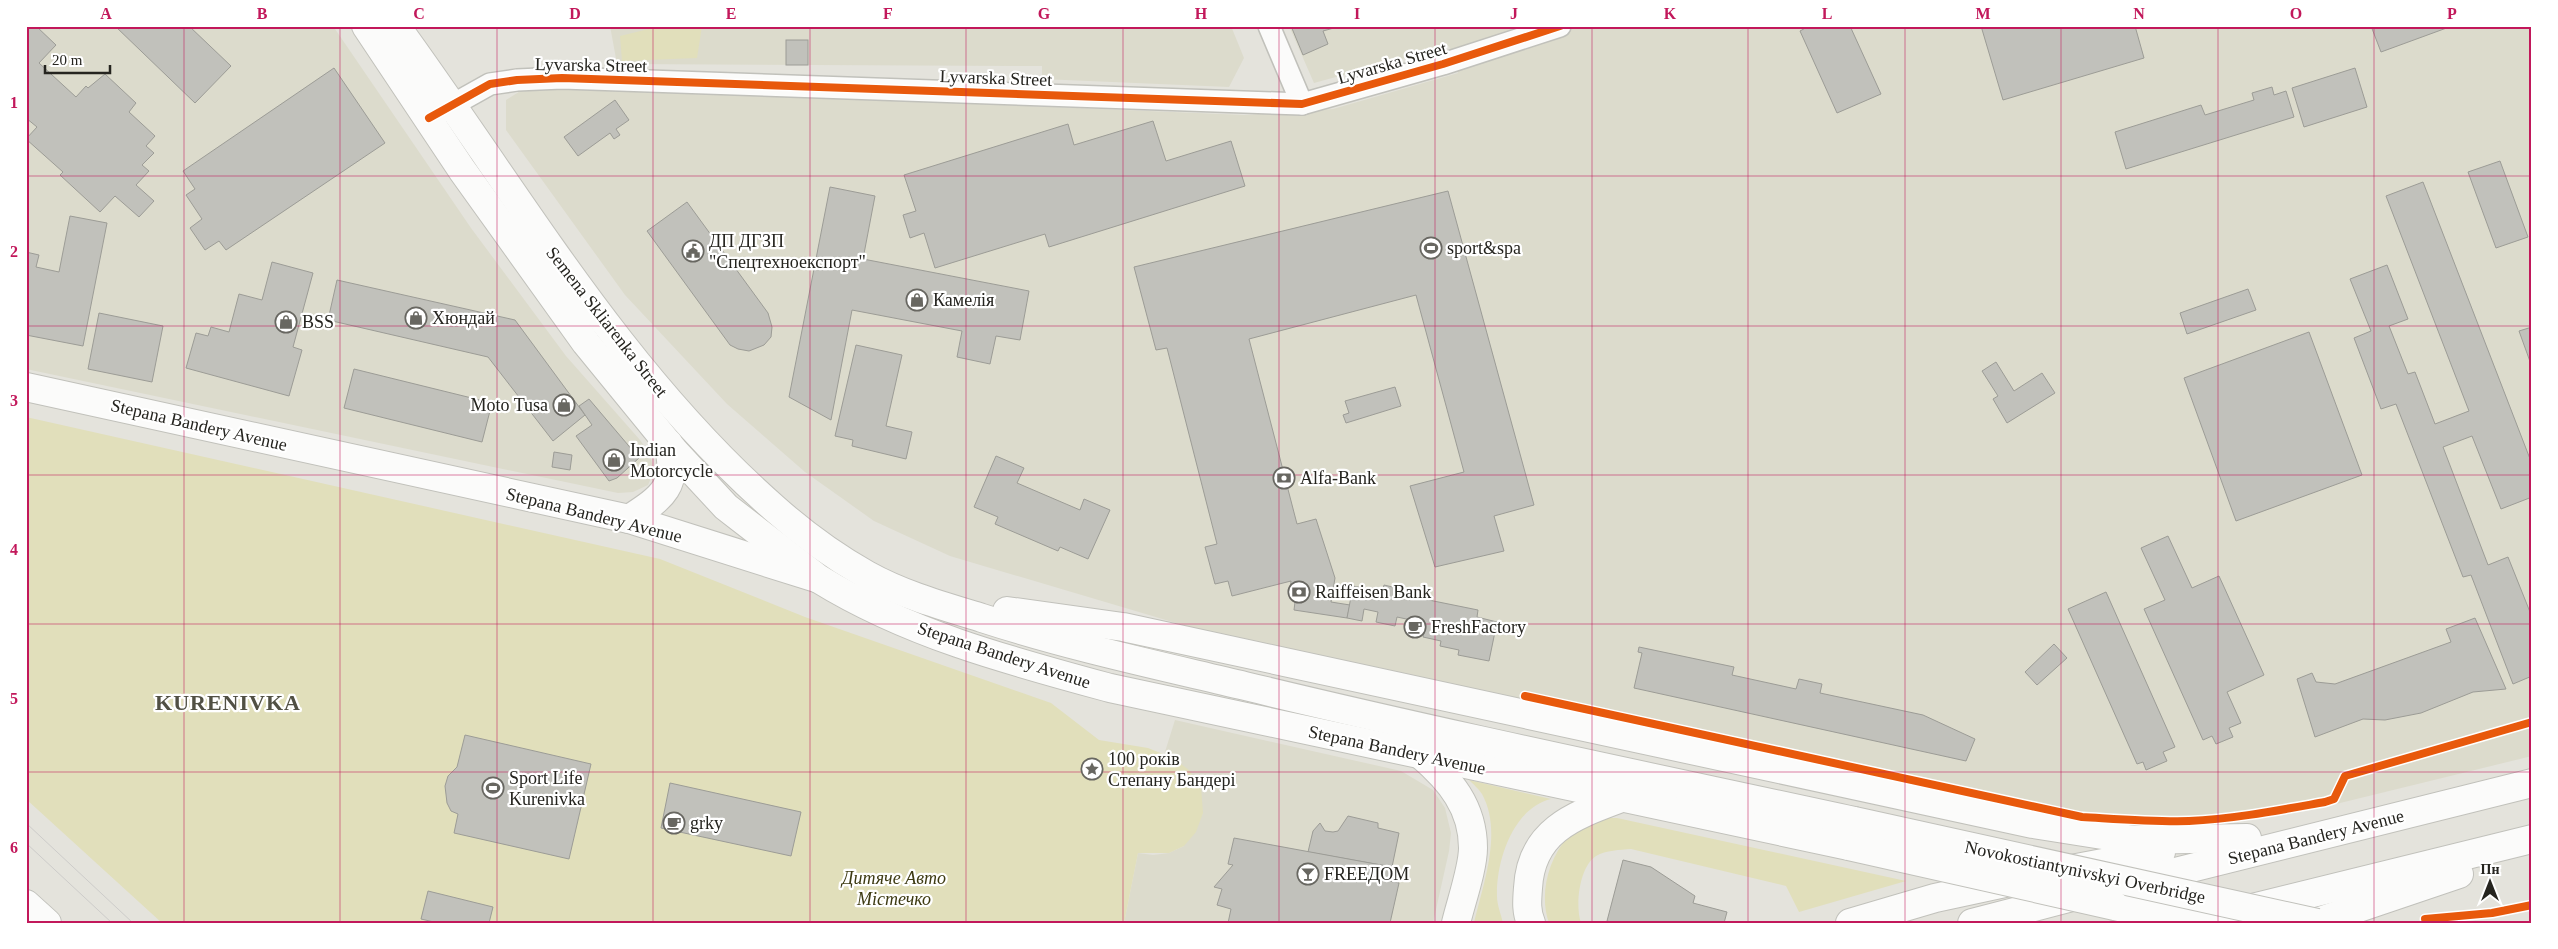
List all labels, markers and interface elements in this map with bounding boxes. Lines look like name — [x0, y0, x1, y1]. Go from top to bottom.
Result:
text: A — [100, 5, 112, 22]
text: B — [257, 5, 268, 22]
text: C — [413, 5, 425, 22]
text: D — [569, 5, 581, 22]
text: E — [726, 5, 736, 22]
text: F — [883, 5, 893, 22]
text: G — [1038, 5, 1051, 22]
text: H — [1195, 5, 1208, 22]
text: I — [1354, 5, 1360, 22]
text: J — [1510, 5, 1518, 22]
text: K — [1664, 5, 1677, 22]
text: L — [1822, 5, 1832, 22]
text: M — [1975, 5, 1991, 22]
text: N — [2133, 5, 2145, 22]
text: O — [2290, 5, 2302, 22]
text: P — [2447, 5, 2457, 22]
street label: Lyvarska Street — [1335, 38, 1449, 88]
scale bar — [45, 42, 110, 74]
text: 20 m — [52, 52, 83, 68]
street label: Lyvarska Street — [535, 54, 647, 76]
street label: Lyvarska Street — [939, 66, 1053, 90]
text: 1 — [10, 94, 18, 111]
place label: ДП ДГЗП "Спецтехноекспорт" — [709, 231, 866, 272]
sports icon: sport&spa — [1419, 236, 1443, 260]
place label: sport&spa — [1447, 238, 1521, 258]
public building icon: ДП ДГЗП "Спецтехноекспорт" — [681, 239, 705, 263]
text: 2 — [10, 243, 18, 260]
street label: Semena Skliarenka Street — [542, 243, 672, 401]
shop icon: Камелія — [905, 288, 929, 312]
place label: Камелія — [933, 290, 994, 310]
shop icon: Хюндай — [404, 306, 428, 330]
place label: Хюндай — [432, 308, 495, 328]
shop icon: BSS — [274, 310, 298, 334]
place label: BSS — [302, 312, 334, 332]
text: 3 — [10, 392, 18, 409]
shop icon: Moto Tusa — [552, 393, 576, 417]
street label: Stepana Bandery Avenue — [109, 395, 289, 455]
place label: Moto Tusa — [470, 395, 548, 415]
place label: Indian Motorcycle — [630, 440, 713, 481]
shop icon: Indian Motorcycle — [602, 448, 626, 472]
bank icon: Alfa-Bank — [1272, 466, 1296, 490]
place label: Alfa-Bank — [1300, 468, 1376, 488]
street label: Stepana Bandery Avenue — [504, 483, 684, 547]
text: 4 — [10, 541, 18, 558]
bank icon: Raiffeisen Bank — [1287, 580, 1311, 604]
place label: Raiffeisen Bank — [1315, 582, 1431, 602]
cafe icon: FreshFactory — [1403, 615, 1427, 639]
place label: FreshFactory — [1431, 617, 1526, 637]
street label: Stepana Bandery Avenue — [915, 618, 1093, 692]
text: 5 — [10, 690, 18, 707]
district label: KURENIVKA — [155, 690, 301, 715]
street label: Stepana Bandery Avenue — [1307, 721, 1487, 779]
place label: 100 років Степану Бандері — [1108, 749, 1236, 790]
place icon: 100 років Степану Бандері — [1080, 757, 1104, 781]
place label: Sport Life Kurenivka — [509, 768, 585, 809]
sports icon: Sport Life Kurenivka — [481, 776, 505, 800]
street label: Stepana Bandery Avenue — [2226, 805, 2406, 869]
cafe icon: grky — [662, 811, 686, 835]
place label: grky — [690, 813, 723, 833]
street label: Novokostiantynivskyi Overbridge — [1963, 837, 2207, 907]
text: 6 — [10, 839, 18, 856]
north arrow — [2466, 856, 2516, 906]
bar icon: FREEДОМ — [1296, 862, 1320, 886]
text: Пн — [2481, 862, 2499, 877]
place label: FREEДОМ — [1324, 864, 1409, 884]
park label: Дитяче Авто Містечко — [840, 868, 946, 909]

